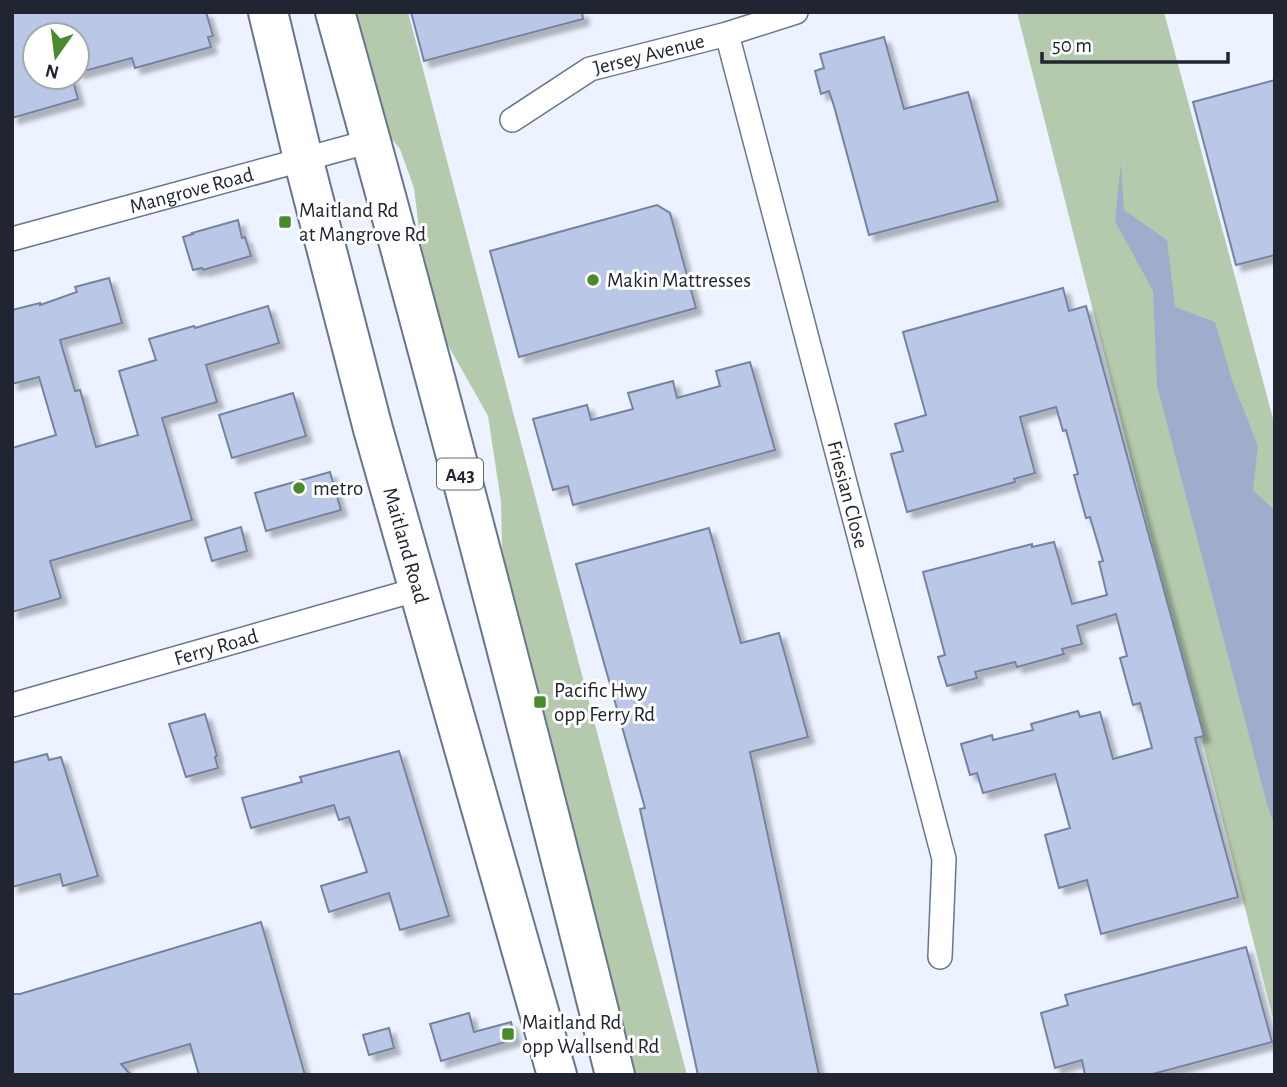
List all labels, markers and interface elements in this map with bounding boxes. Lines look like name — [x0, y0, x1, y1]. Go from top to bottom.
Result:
north arrow — [21, 21, 91, 91]
scale bar — [1042, 21, 1228, 65]
street label: Jersey Avenue — [591, 30, 707, 79]
text: 50 m — [1052, 35, 1092, 56]
text: N — [44, 60, 61, 82]
street label: Mangrove Road — [127, 164, 256, 217]
place label: Maitland Rd at Mangrove Rd — [299, 200, 426, 245]
marker: Maitland Rd at Mangrove Rd — [277, 214, 293, 230]
place label: Makin Mattresses — [607, 270, 751, 291]
marker: Makin Mattresses — [585, 272, 601, 288]
street label: Friesian Close — [823, 438, 872, 551]
road number: A43 — [437, 458, 483, 489]
place label: metro — [313, 478, 363, 499]
marker: metro — [291, 480, 307, 496]
street label: Maitland Road — [379, 485, 432, 606]
street label: Ferry Road — [172, 625, 260, 669]
place label: Pacific Hwy opp Ferry Rd — [554, 680, 655, 725]
marker: Pacific Hwy opp Ferry Rd — [532, 694, 548, 710]
place label: Maitland Rd opp Wallsend Rd — [522, 1012, 659, 1057]
marker: Maitland Rd opp Wallsend Rd — [500, 1026, 516, 1042]

